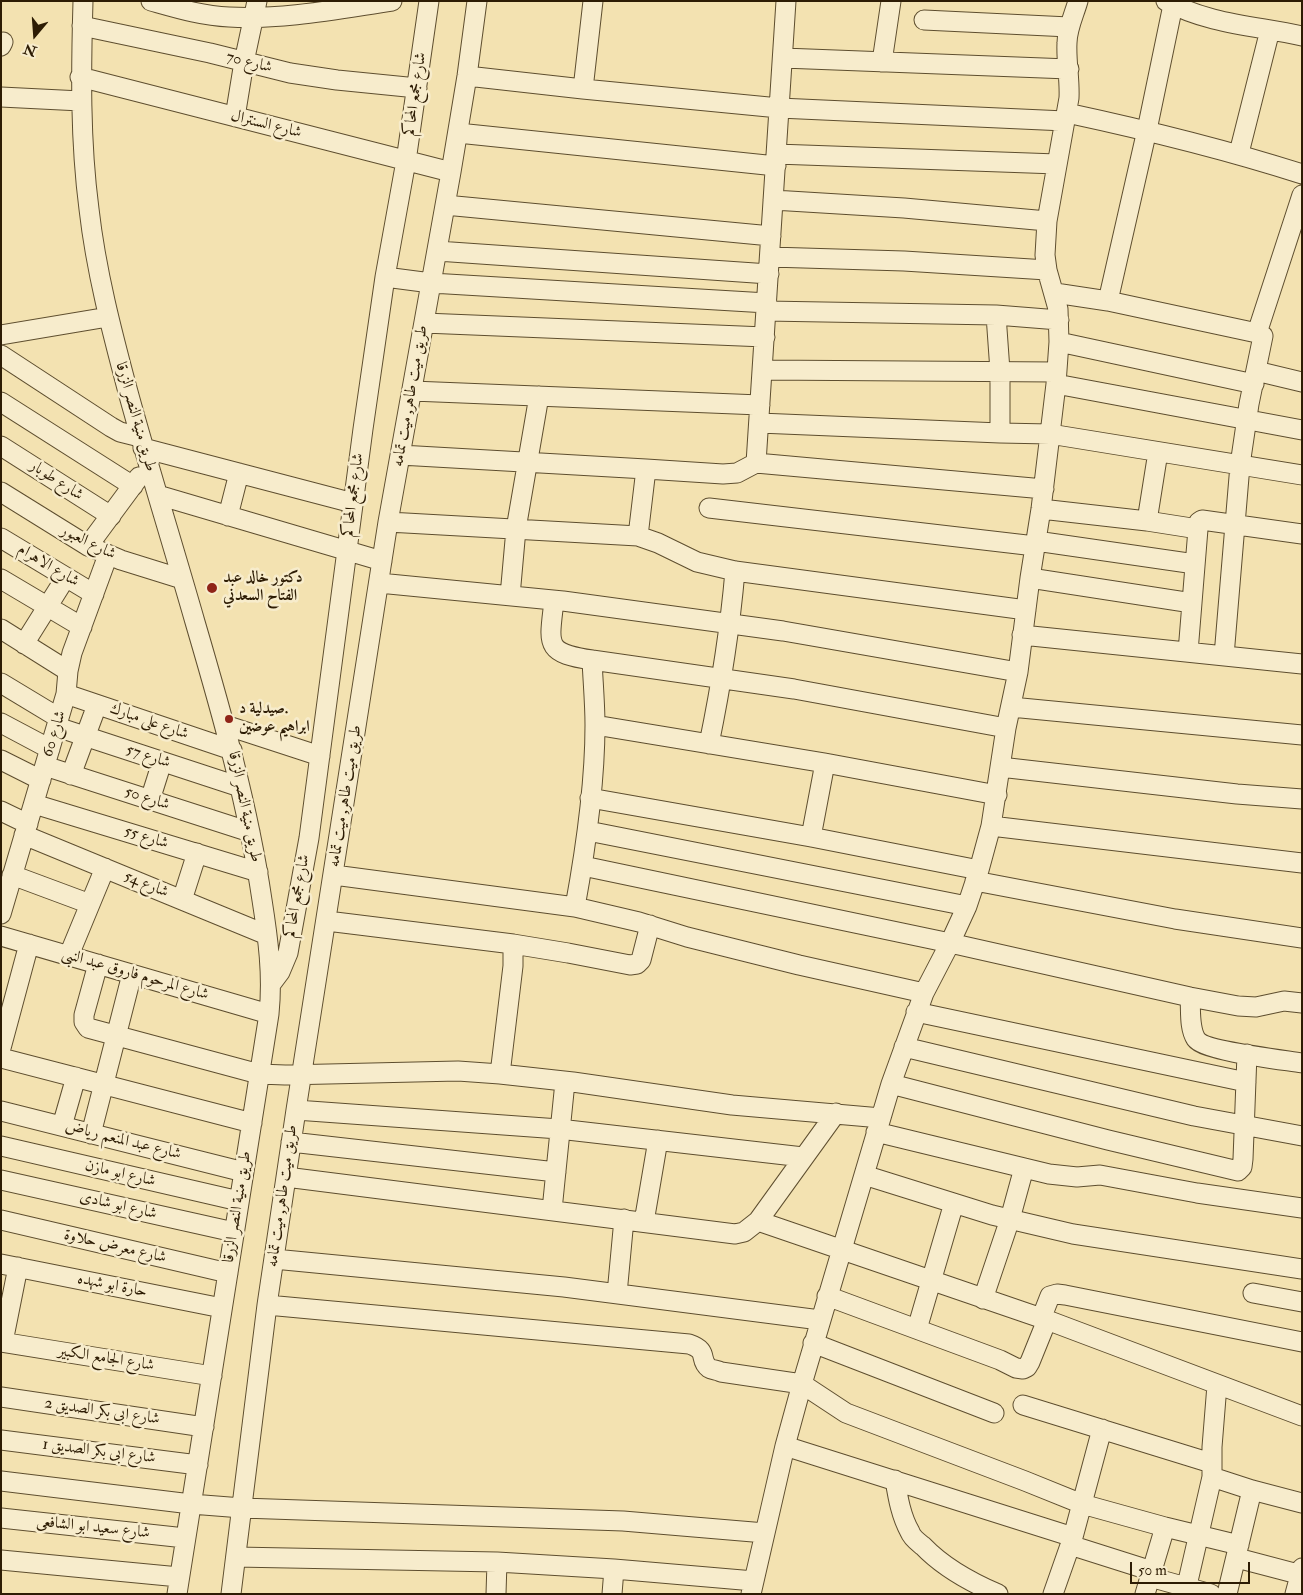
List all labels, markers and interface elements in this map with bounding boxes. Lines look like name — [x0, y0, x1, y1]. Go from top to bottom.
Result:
north arrow — [10, 10, 60, 60]
text: N — [22, 40, 39, 60]
street label: شارع 70 — [224, 48, 274, 78]
street label: شارع مجمع المحاكم — [401, 51, 431, 137]
street label: شارع السنترال — [229, 107, 303, 143]
street label: طريق ميت طاهر, ميت تمامه — [389, 324, 433, 468]
street label: طريق منية النصر الزرقا — [110, 360, 160, 474]
street label: شارع مجمع المحاكم — [339, 452, 369, 538]
street label: شارع طوبار — [26, 457, 86, 505]
street label: شارع العبور — [57, 521, 119, 565]
street label: شارع الاهرام — [14, 540, 82, 592]
place label: دكتور خالد عبد الفتاح السعدني — [223, 569, 303, 607]
marker: دكتور خالد عبد الفتاح السعدني — [205, 581, 219, 595]
street label: شارع على مبارك — [107, 700, 191, 744]
place label: صيدلية د. ابراهيم عوضين — [239, 700, 310, 738]
street label: شارع 60 — [39, 709, 71, 759]
marker: صيدلية د. ابراهيم عوضين — [223, 713, 235, 725]
street label: طريق ميت طاهر, ميت تمامه — [325, 724, 367, 868]
street label: شارع 57 — [123, 741, 173, 773]
street label: طريق منية النصر الزرقا — [223, 750, 265, 864]
street label: شارع 50 — [122, 783, 172, 815]
street label: شارع 55 — [122, 822, 170, 854]
street label: شارع مجمع المحاكم — [281, 853, 315, 939]
street label: شارع 54 — [121, 867, 171, 903]
street label: شارع المرحوم فاروق عبد النبى — [59, 945, 211, 1005]
street label: شارع عبد المنعم رياض — [63, 1117, 183, 1165]
street label: طريق ميت طاهر, ميت تمامه — [264, 1124, 302, 1268]
street label: طريق منية النصر الزرقا — [220, 1150, 256, 1264]
street label: شارع ابو مازن — [83, 1157, 157, 1191]
street label: شارع ابو شادى — [77, 1188, 159, 1224]
street label: شارع معرض حلاوة — [62, 1226, 168, 1268]
street label: حارة ابو شهده — [75, 1270, 149, 1302]
street label: شارع الجامع الكبير — [57, 1342, 155, 1376]
street label: شارع ابى بكر الصديق 2 — [43, 1394, 161, 1430]
street label: شارع ابى بكر الصديق 1 — [41, 1436, 157, 1468]
street label: شارع سعيد ابو الشافعى — [35, 1512, 151, 1544]
scale bar — [1133, 1552, 1253, 1584]
text: 50 m — [1138, 1561, 1167, 1580]

